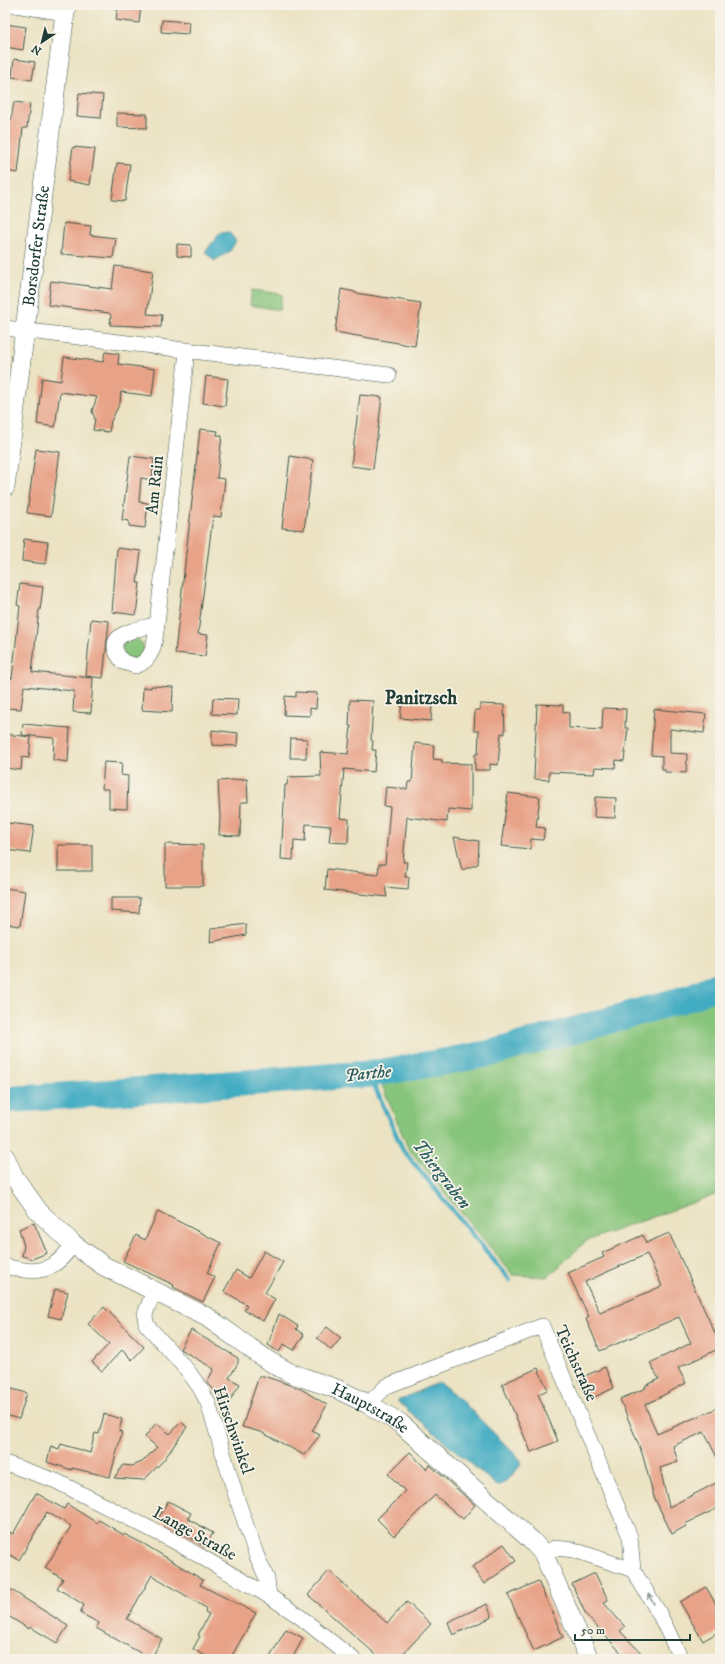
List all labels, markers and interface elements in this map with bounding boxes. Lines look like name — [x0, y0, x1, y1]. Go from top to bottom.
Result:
north arrow — [22, 22, 62, 62]
text: N — [29, 41, 45, 58]
street label: Borsdorfer Straße — [18, 184, 55, 308]
street label: Am Rain — [141, 454, 169, 516]
district label: Panitzsch — [385, 687, 458, 710]
water label: Parthe — [344, 1061, 393, 1087]
water label: Thiergraben — [407, 1135, 475, 1214]
street label: Teichstraße — [550, 1322, 603, 1405]
street label: Hauptstraße — [328, 1378, 414, 1438]
street label: Hirschwinkel — [208, 1384, 258, 1477]
street label: Lange Straße — [149, 1502, 240, 1566]
one-way arrow — [647, 1594, 655, 1605]
scale bar — [575, 1616, 690, 1642]
text: 50 m — [581, 1623, 605, 1638]

